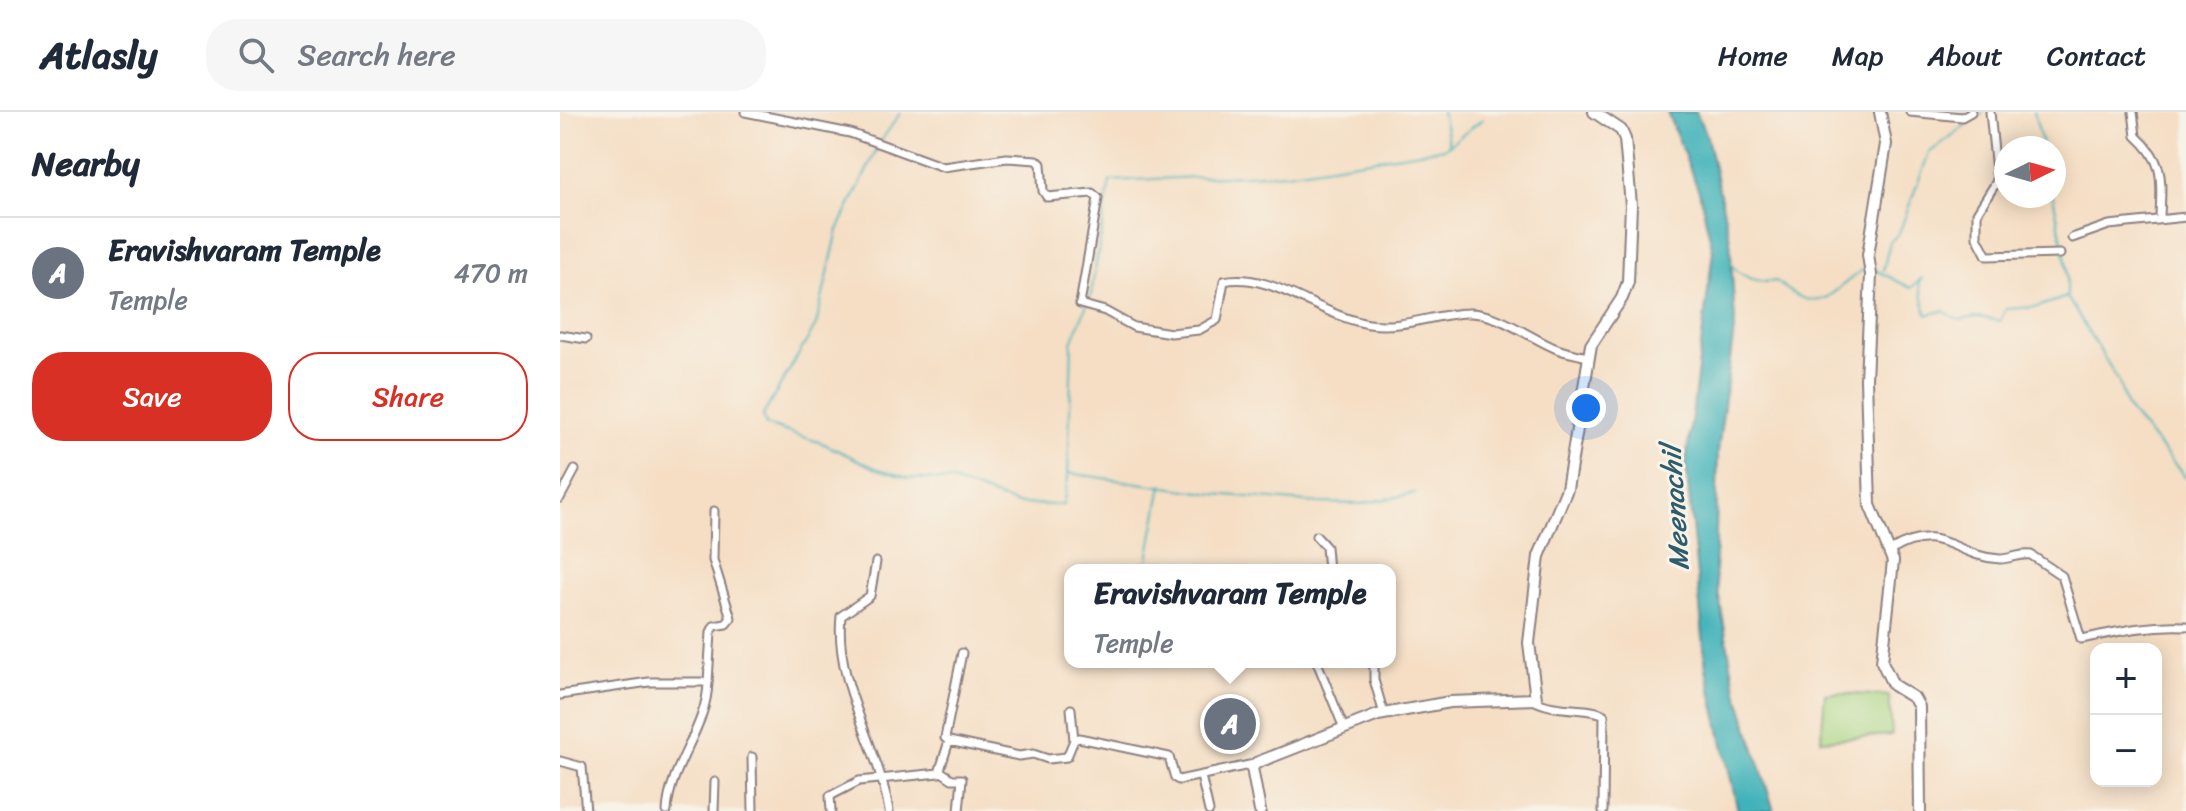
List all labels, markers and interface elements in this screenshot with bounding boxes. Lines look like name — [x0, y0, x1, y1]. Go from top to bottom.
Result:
search box — [206, 19, 766, 91]
text: Atlasly — [40, 22, 158, 89]
text: Search here — [298, 28, 456, 82]
text: Home — [1718, 31, 1788, 80]
text: Map — [1832, 31, 1883, 80]
text: About — [1927, 31, 2003, 80]
text: Contact — [2047, 31, 2146, 80]
icon: search — [234, 33, 278, 77]
text: Nearby — [32, 134, 140, 194]
north arrow — [1994, 136, 2066, 208]
text: Eravishvaram Temple — [108, 223, 381, 277]
text: A — [49, 250, 67, 296]
text: 470 m — [454, 250, 528, 296]
text: Temple — [108, 277, 188, 323]
button: Save — [32, 352, 272, 441]
button: Share — [288, 352, 528, 441]
your location — [1566, 388, 1606, 428]
water label: Meenachil — [1646, 438, 1704, 572]
popup — [1064, 564, 1396, 668]
text: Eravishvaram Temple — [1094, 566, 1366, 620]
text: Temple — [1094, 620, 1174, 666]
map controls — [2090, 643, 2162, 787]
button: + — [2090, 643, 2162, 715]
pin: A — [1204, 694, 1256, 754]
button: − — [2090, 715, 2162, 787]

